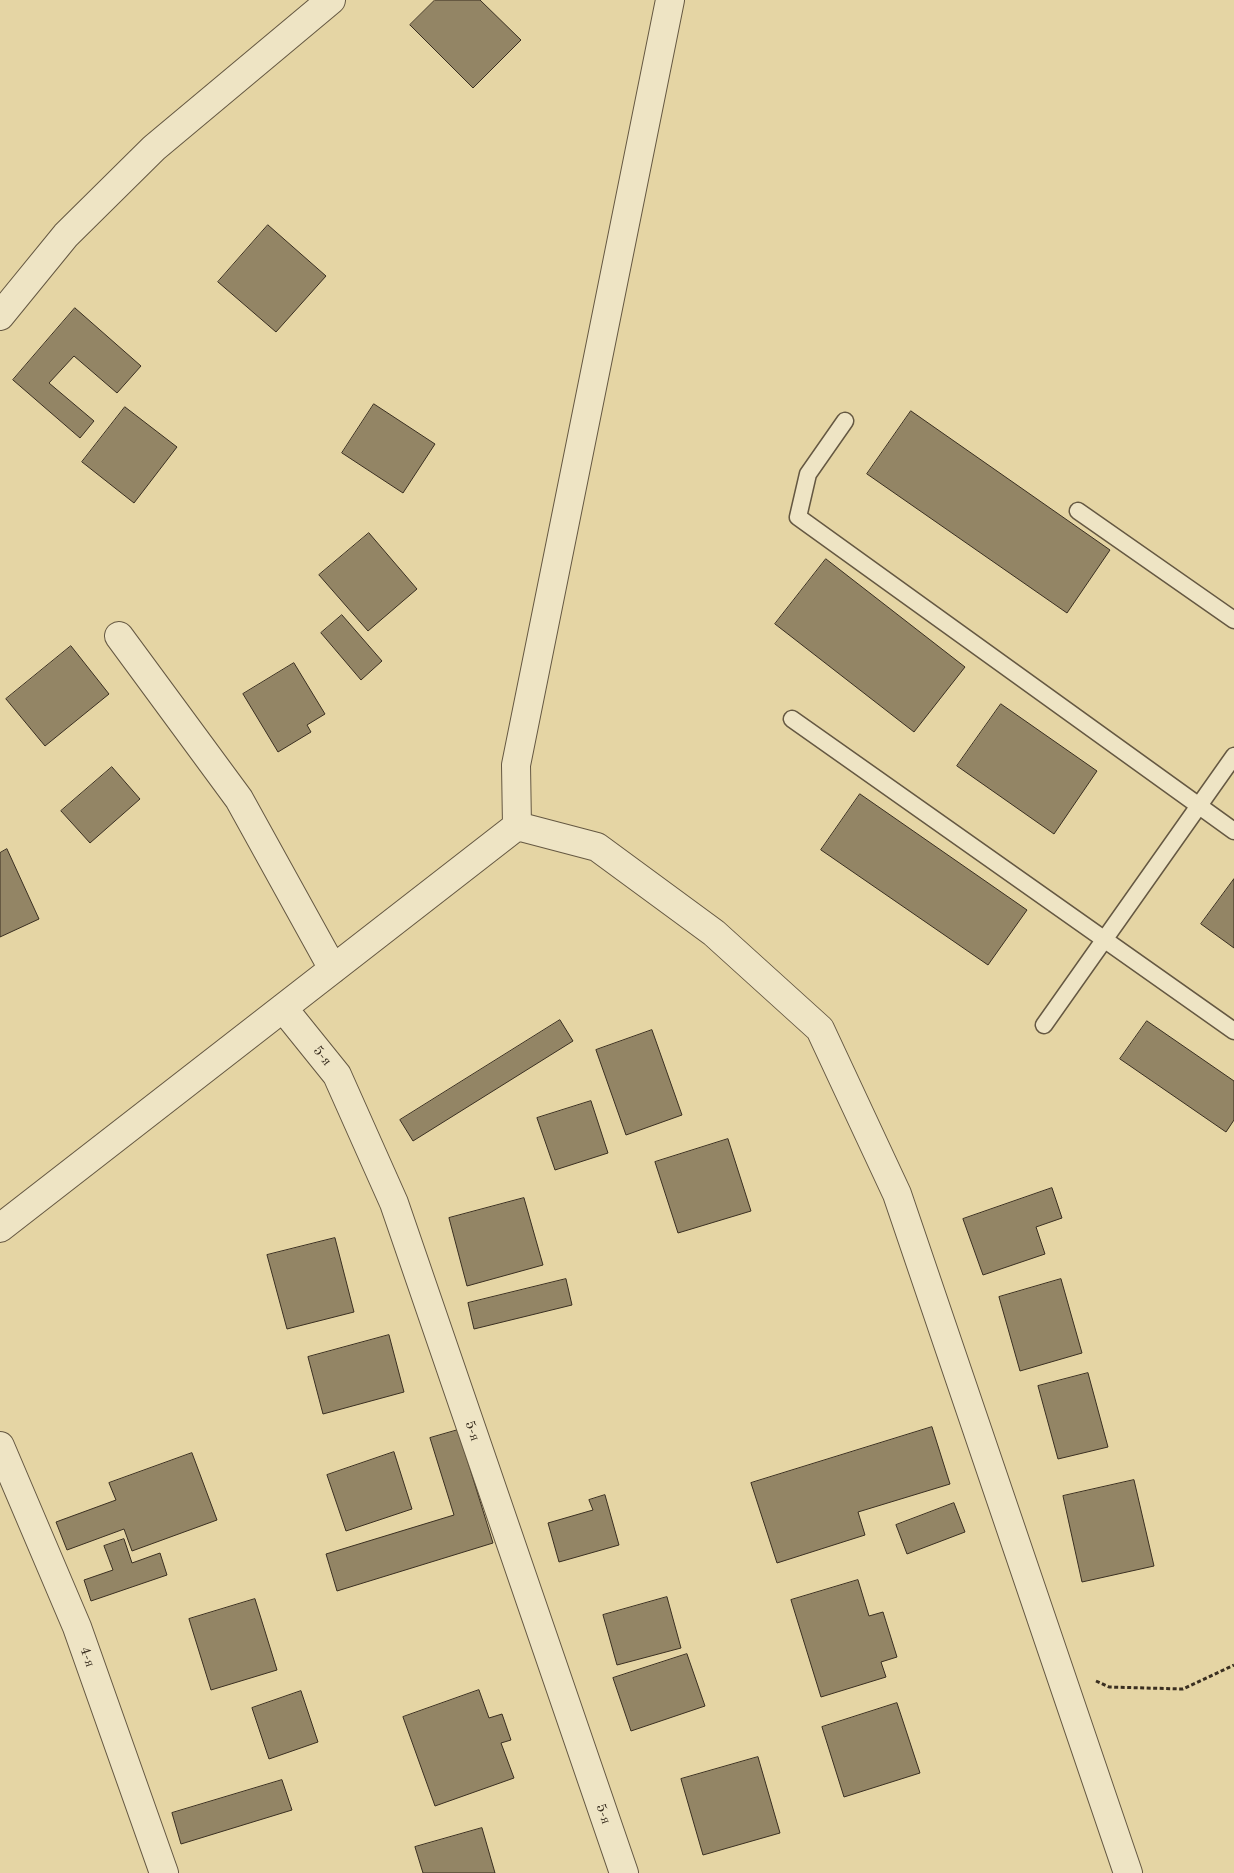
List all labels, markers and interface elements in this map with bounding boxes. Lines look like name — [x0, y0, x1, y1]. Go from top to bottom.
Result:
street label: 5-я — [309, 1043, 335, 1069]
street label: 5-я — [461, 1419, 483, 1443]
street label: 4-я — [76, 1645, 98, 1669]
street label: 5-я — [592, 1802, 614, 1826]

